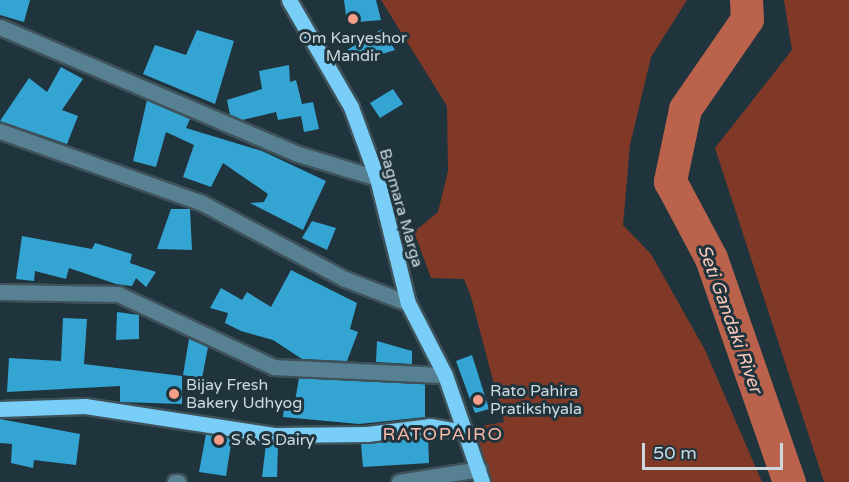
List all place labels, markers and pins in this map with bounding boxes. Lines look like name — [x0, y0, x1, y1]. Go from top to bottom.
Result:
marker: Om Karyeshor Mandir — [346, 12, 360, 26]
place label: Om Karyeshor Mandir — [299, 28, 407, 66]
place label: Bijay Fresh Bakery Udhyog — [186, 375, 302, 413]
place label: Rato Pahira Pratikshyala — [490, 381, 582, 419]
marker: Bijay Fresh Bakery Udhyog — [167, 387, 181, 401]
marker: Rato Pahira Pratikshyala — [471, 393, 485, 407]
place label: S & S Dairy — [231, 430, 314, 450]
marker: S & S Dairy — [212, 433, 226, 447]

